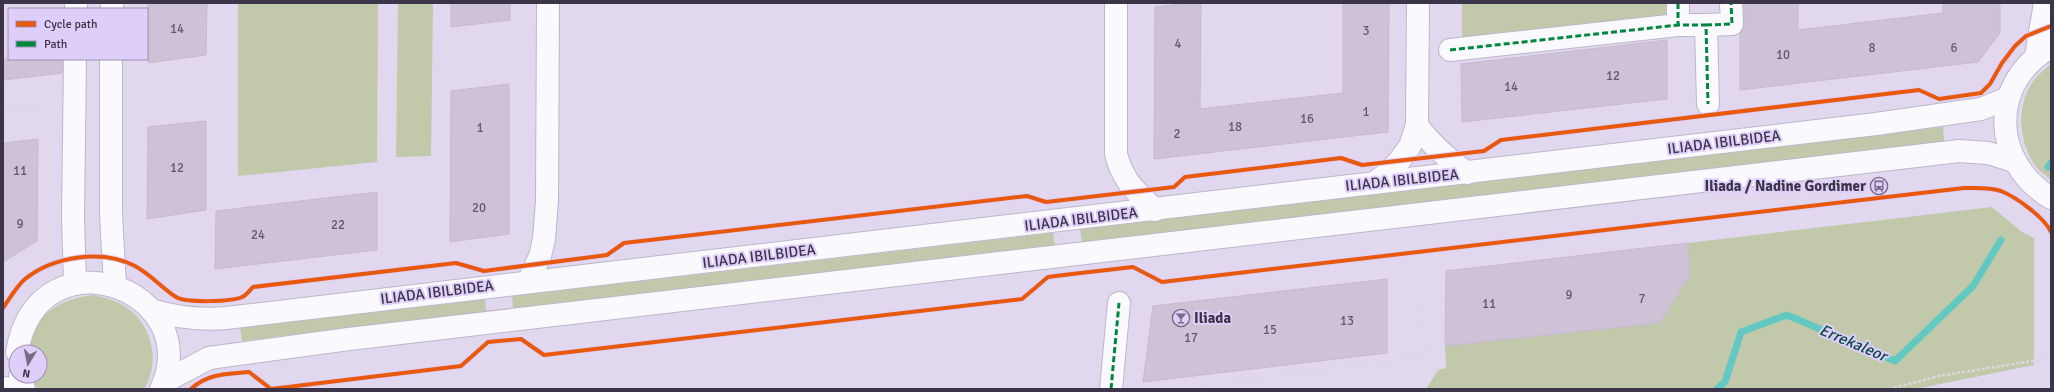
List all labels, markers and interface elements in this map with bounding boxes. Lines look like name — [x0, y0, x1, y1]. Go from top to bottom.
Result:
legend — [8, 8, 148, 60]
text: Cycle path — [44, 17, 97, 32]
house number: 14 — [170, 21, 184, 37]
house number: 3 — [1362, 23, 1370, 39]
house number: 4 — [1174, 36, 1182, 52]
text: Path — [44, 37, 67, 52]
house number: 8 — [1868, 40, 1876, 56]
house number: 6 — [1950, 40, 1958, 56]
house number: 10 — [1776, 47, 1790, 63]
house number: 12 — [1606, 68, 1620, 84]
house number: 14 — [1504, 79, 1518, 95]
house number: 1 — [1362, 104, 1370, 120]
house number: 16 — [1300, 111, 1314, 127]
house number: 18 — [1228, 119, 1242, 135]
house number: 1 — [476, 120, 484, 136]
house number: 2 — [1173, 126, 1181, 142]
street label: ILIADA IBILBIDEA — [1666, 126, 1782, 158]
house number: 12 — [170, 160, 184, 176]
house number: 11 — [13, 163, 27, 179]
street label: ILIADA IBILBIDEA — [1344, 165, 1460, 195]
bus stop icon: Iliada / Nadine Gordimer — [1869, 176, 1889, 196]
place label: Iliada / Nadine Gordimer — [1704, 177, 1866, 195]
house number: 20 — [472, 200, 486, 216]
street label: ILIADA IBILBIDEA — [1023, 203, 1139, 235]
house number: 9 — [16, 216, 24, 232]
house number: 22 — [331, 217, 345, 233]
house number: 24 — [251, 227, 265, 243]
street label: ILIADA IBILBIDEA — [701, 240, 817, 272]
street label: ILIADA IBILBIDEA — [379, 276, 495, 308]
house number: 9 — [1565, 287, 1573, 303]
house number: 7 — [1638, 291, 1646, 307]
house number: 11 — [1482, 296, 1496, 312]
bar icon: Iliada — [1171, 308, 1191, 328]
place label: Iliada — [1194, 309, 1231, 327]
house number: 13 — [1340, 313, 1354, 329]
water label: Errekaleor — [1816, 320, 1892, 367]
house number: 15 — [1263, 322, 1277, 338]
house number: 17 — [1184, 330, 1198, 346]
north arrow — [8, 344, 48, 384]
text: N — [21, 366, 31, 380]

